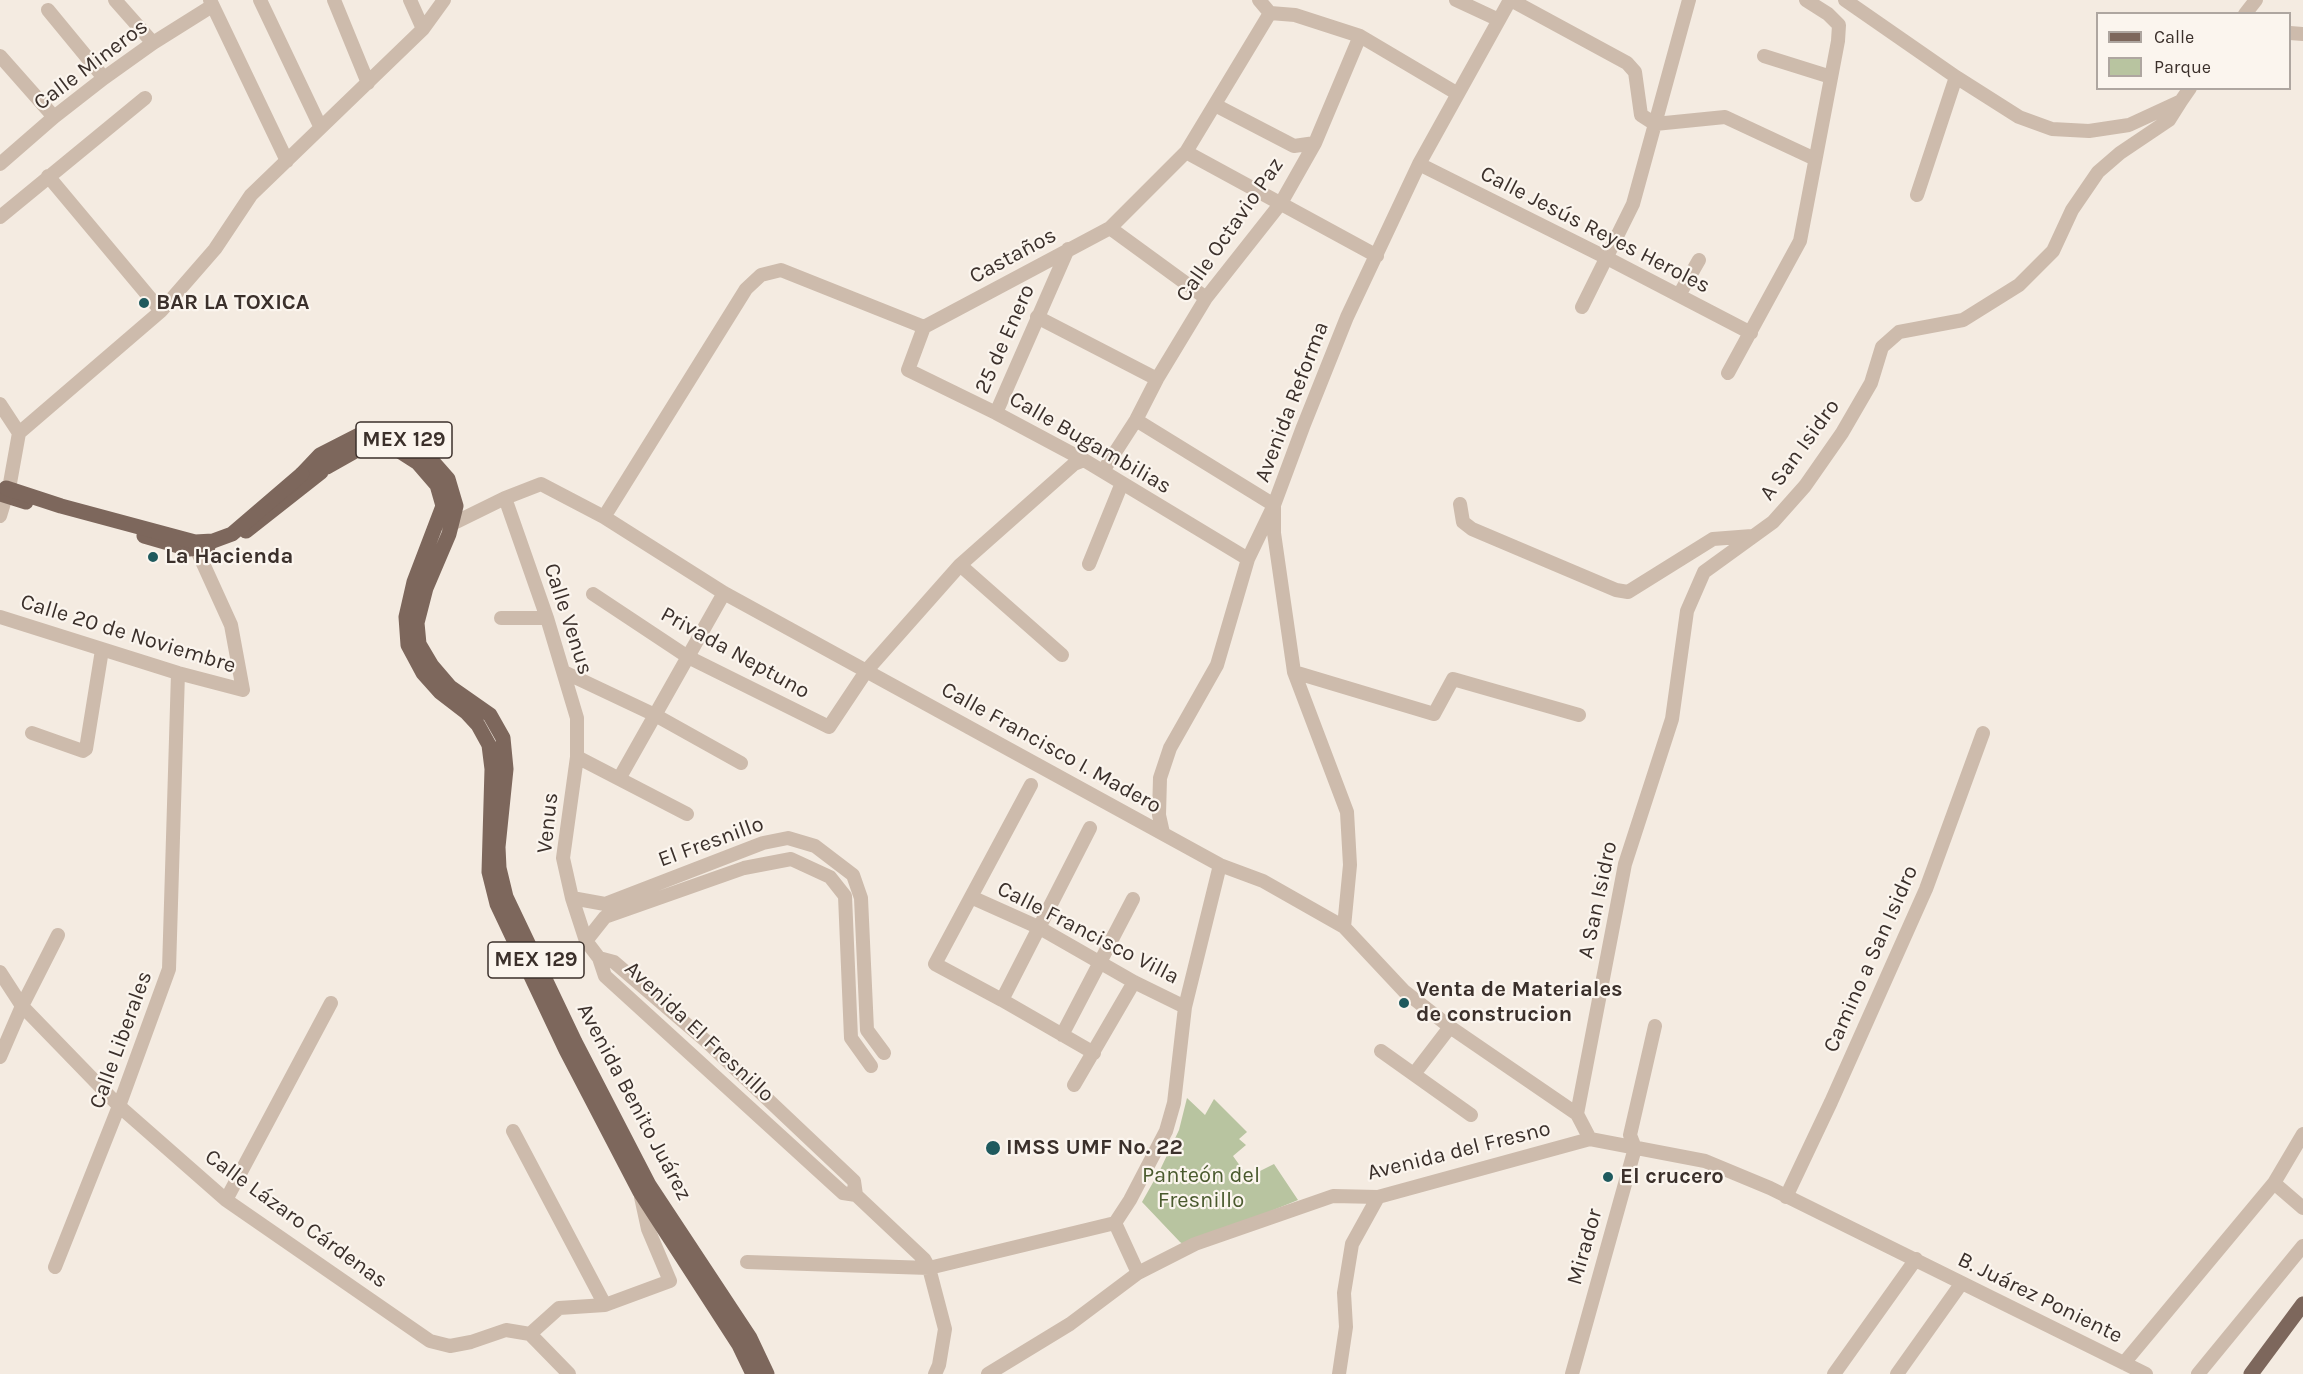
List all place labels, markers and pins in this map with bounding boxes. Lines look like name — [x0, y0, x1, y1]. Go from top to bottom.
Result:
place label: BAR LA TOXICA — [156, 290, 310, 316]
marker: BAR LA TOXICA — [137, 296, 151, 310]
place label: La Hacienda — [165, 544, 293, 570]
marker: La Hacienda — [146, 550, 160, 564]
place label: Venta de Materiales de construcion — [1416, 977, 1623, 1028]
marker: Venta de Materiales de construcion — [1397, 996, 1411, 1010]
place label: IMSS UMF No. 22 — [1006, 1135, 1183, 1161]
marker: IMSS UMF No. 22 — [984, 1139, 1002, 1157]
place label: El crucero — [1620, 1164, 1724, 1190]
marker: El crucero — [1601, 1170, 1615, 1184]

